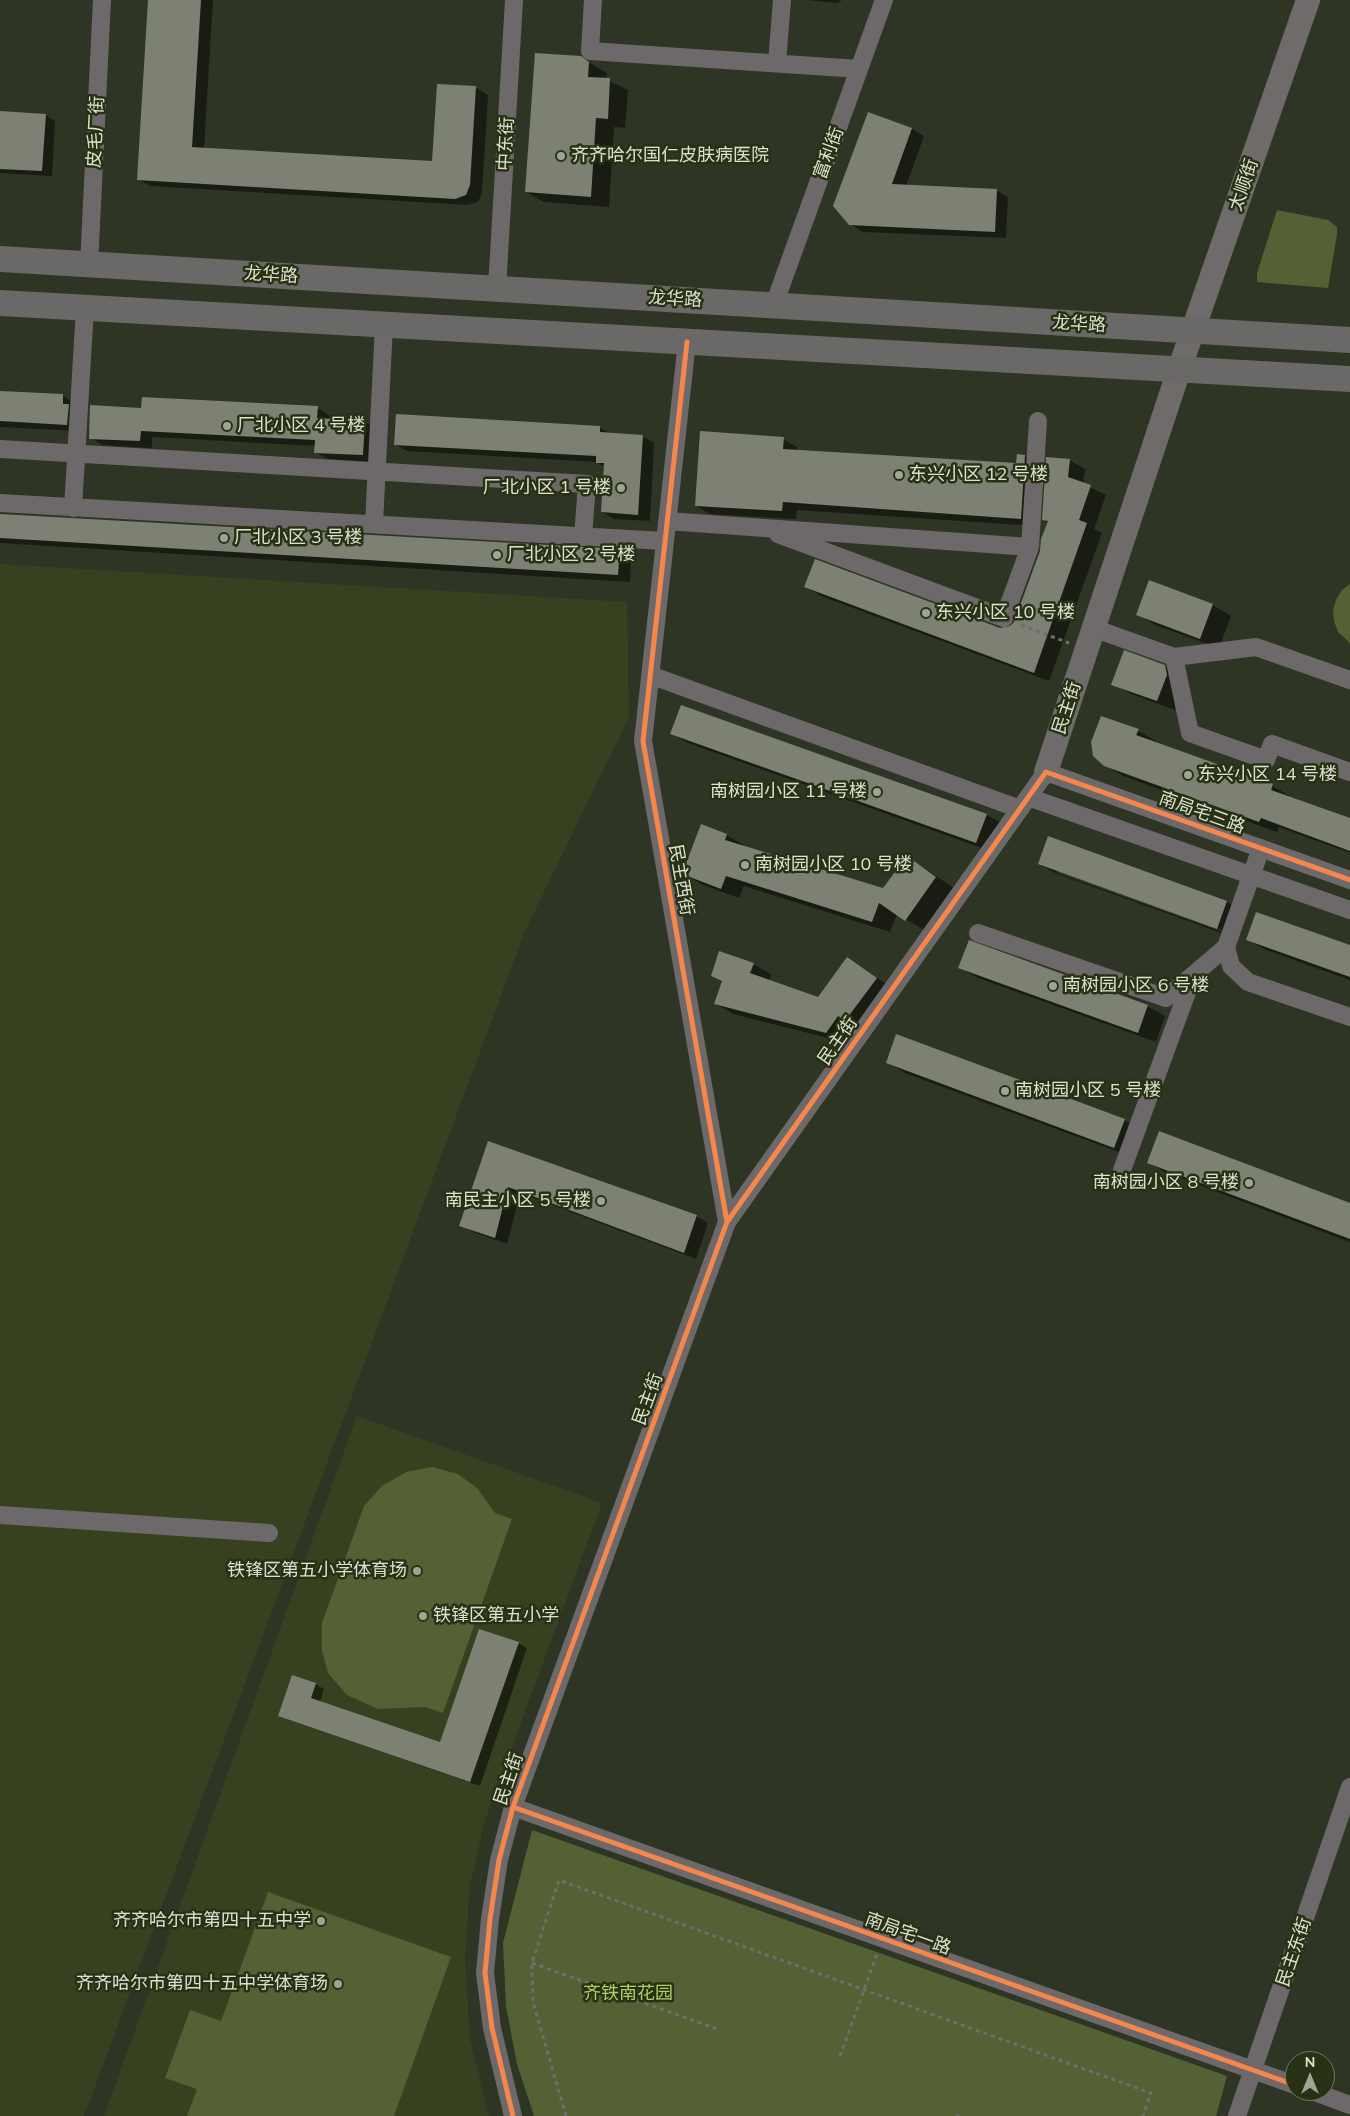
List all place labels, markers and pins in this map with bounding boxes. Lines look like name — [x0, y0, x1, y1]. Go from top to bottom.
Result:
place label: 齐齐哈尔国仁皮肤病医院 — [571, 145, 769, 167]
marker: 齐齐哈尔国仁皮肤病医院 — [555, 150, 567, 162]
place label: 厂北小区 4 号楼 — [237, 415, 365, 437]
marker: 厂北小区 4 号楼 — [221, 420, 233, 432]
place label: 东兴小区 12 号楼 — [909, 464, 1048, 486]
marker: 东兴小区 12 号楼 — [893, 469, 905, 481]
place label: 厂北小区 1 号楼 — [483, 477, 611, 499]
marker: 厂北小区 1 号楼 — [615, 482, 627, 494]
place label: 厂北小区 3 号楼 — [234, 527, 362, 549]
marker: 厂北小区 3 号楼 — [218, 532, 230, 544]
place label: 厂北小区 2 号楼 — [507, 544, 635, 566]
marker: 厂北小区 2 号楼 — [491, 549, 503, 561]
place label: 东兴小区 10 号楼 — [936, 602, 1075, 624]
marker: 东兴小区 10 号楼 — [920, 607, 932, 619]
place label: 东兴小区 14 号楼 — [1198, 764, 1337, 786]
marker: 东兴小区 14 号楼 — [1182, 769, 1194, 781]
place label: 南树园小区 11 号楼 — [710, 781, 867, 803]
marker: 南树园小区 11 号楼 — [871, 786, 883, 798]
place label: 南树园小区 10 号楼 — [755, 854, 912, 876]
marker: 南树园小区 10 号楼 — [739, 859, 751, 871]
place label: 南树园小区 6 号楼 — [1063, 975, 1209, 997]
marker: 南树园小区 6 号楼 — [1047, 980, 1059, 992]
place label: 南树园小区 5 号楼 — [1015, 1080, 1161, 1102]
marker: 南树园小区 5 号楼 — [999, 1085, 1011, 1097]
place label: 南树园小区 8 号楼 — [1093, 1172, 1239, 1194]
marker: 南树园小区 8 号楼 — [1243, 1177, 1255, 1189]
place label: 南民主小区 5 号楼 — [445, 1190, 591, 1212]
marker: 南民主小区 5 号楼 — [595, 1195, 607, 1207]
place label: 铁锋区第五小学体育场 — [227, 1560, 407, 1582]
marker: 铁锋区第五小学体育场 — [411, 1565, 423, 1577]
place label: 铁锋区第五小学 — [433, 1605, 559, 1627]
marker: 铁锋区第五小学 — [417, 1610, 429, 1622]
place label: 齐齐哈尔市第四十五中学 — [113, 1910, 311, 1932]
marker: 齐齐哈尔市第四十五中学 — [315, 1915, 327, 1927]
place label: 齐齐哈尔市第四十五中学体育场 — [76, 1973, 328, 1995]
marker: 齐齐哈尔市第四十五中学体育场 — [332, 1978, 344, 1990]

